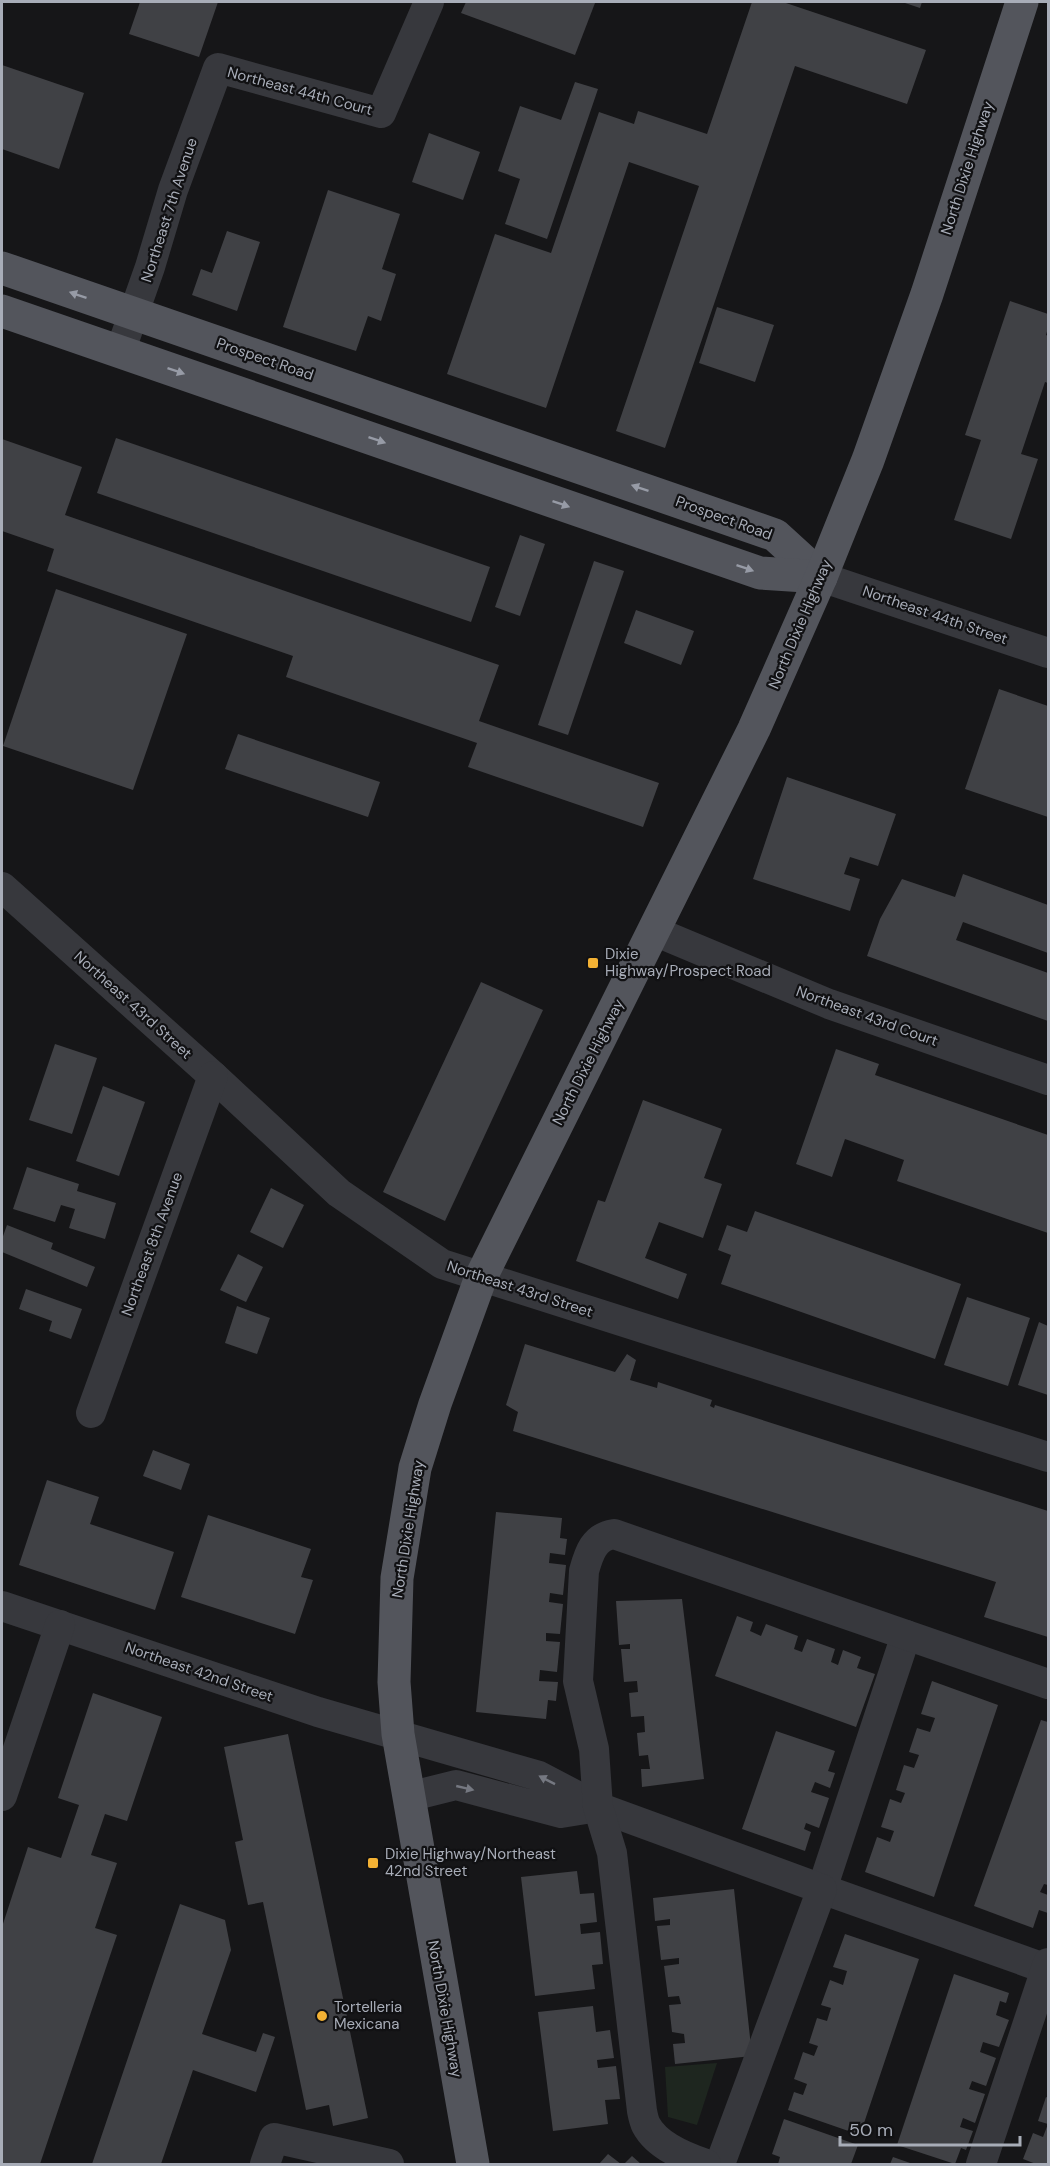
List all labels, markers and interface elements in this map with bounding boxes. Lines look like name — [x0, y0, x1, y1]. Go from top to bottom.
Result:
street label: Northeast 44th Court — [225, 62, 375, 120]
street label: North Dixie Highway — [936, 98, 998, 237]
street label: Northeast 7th Avenue — [136, 135, 202, 285]
one-way arrow — [69, 289, 87, 299]
street label: Prospect Road — [214, 333, 316, 385]
one-way arrow — [167, 366, 185, 376]
one-way arrow — [368, 436, 386, 446]
one-way arrow — [631, 483, 649, 493]
street label: Prospect Road — [673, 491, 775, 545]
one-way arrow — [552, 500, 570, 510]
street label: North Dixie Highway — [764, 555, 837, 692]
one-way arrow — [736, 564, 754, 574]
street label: Northeast 44th Street — [860, 581, 1010, 649]
place label: Dixie Highway/Prospect Road — [605, 944, 771, 981]
street label: Northeast 43rd Street — [70, 947, 196, 1063]
marker: Dixie Highway/Prospect Road — [586, 956, 600, 970]
street label: Northeast 43rd Court — [793, 981, 941, 1051]
street label: North Dixie Highway — [548, 995, 629, 1128]
street label: Northeast 8th Avenue — [117, 1169, 187, 1319]
street label: Northeast 43rd Street — [445, 1256, 596, 1322]
street label: North Dixie Highway — [387, 1458, 429, 1599]
street label: Northeast 42nd Street — [122, 1637, 276, 1707]
one-way arrow — [538, 1775, 555, 1784]
one-way arrow — [455, 1783, 474, 1793]
place label: Dixie Highway/Northeast 42nd Street — [385, 1844, 556, 1881]
marker: Dixie Highway/Northeast 42nd Street — [366, 1856, 380, 1870]
street label: North Dixie Highway — [423, 1939, 467, 2080]
place label: Tortelleria Mexicana — [334, 1997, 402, 2034]
marker: Tortelleria Mexicana — [315, 2009, 329, 2023]
scale bar — [840, 2109, 1020, 2147]
text: 50 m — [849, 2118, 893, 2142]

